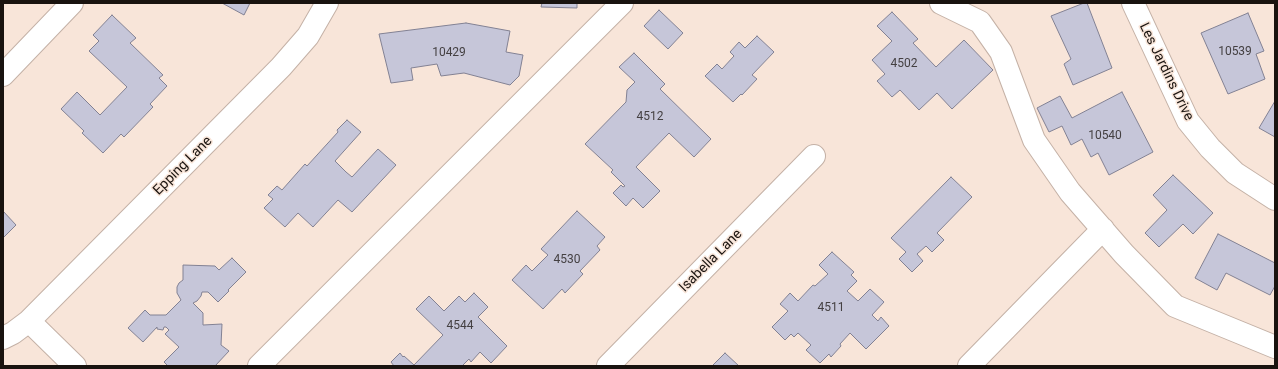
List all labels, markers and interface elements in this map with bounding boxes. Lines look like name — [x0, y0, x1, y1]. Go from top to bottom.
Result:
street label: Les Jardins Drive — [1135, 20, 1197, 124]
house number: 10539 — [1218, 45, 1252, 59]
house number: 10429 — [432, 46, 466, 60]
house number: 4502 — [891, 57, 917, 71]
house number: 4512 — [637, 110, 663, 124]
house number: 10540 — [1088, 129, 1122, 143]
street label: Epping Lane — [150, 133, 216, 199]
street label: Isabella Lane — [676, 226, 746, 296]
house number: 4530 — [554, 253, 580, 267]
house number: 4511 — [818, 301, 844, 315]
house number: 4544 — [447, 319, 473, 333]

